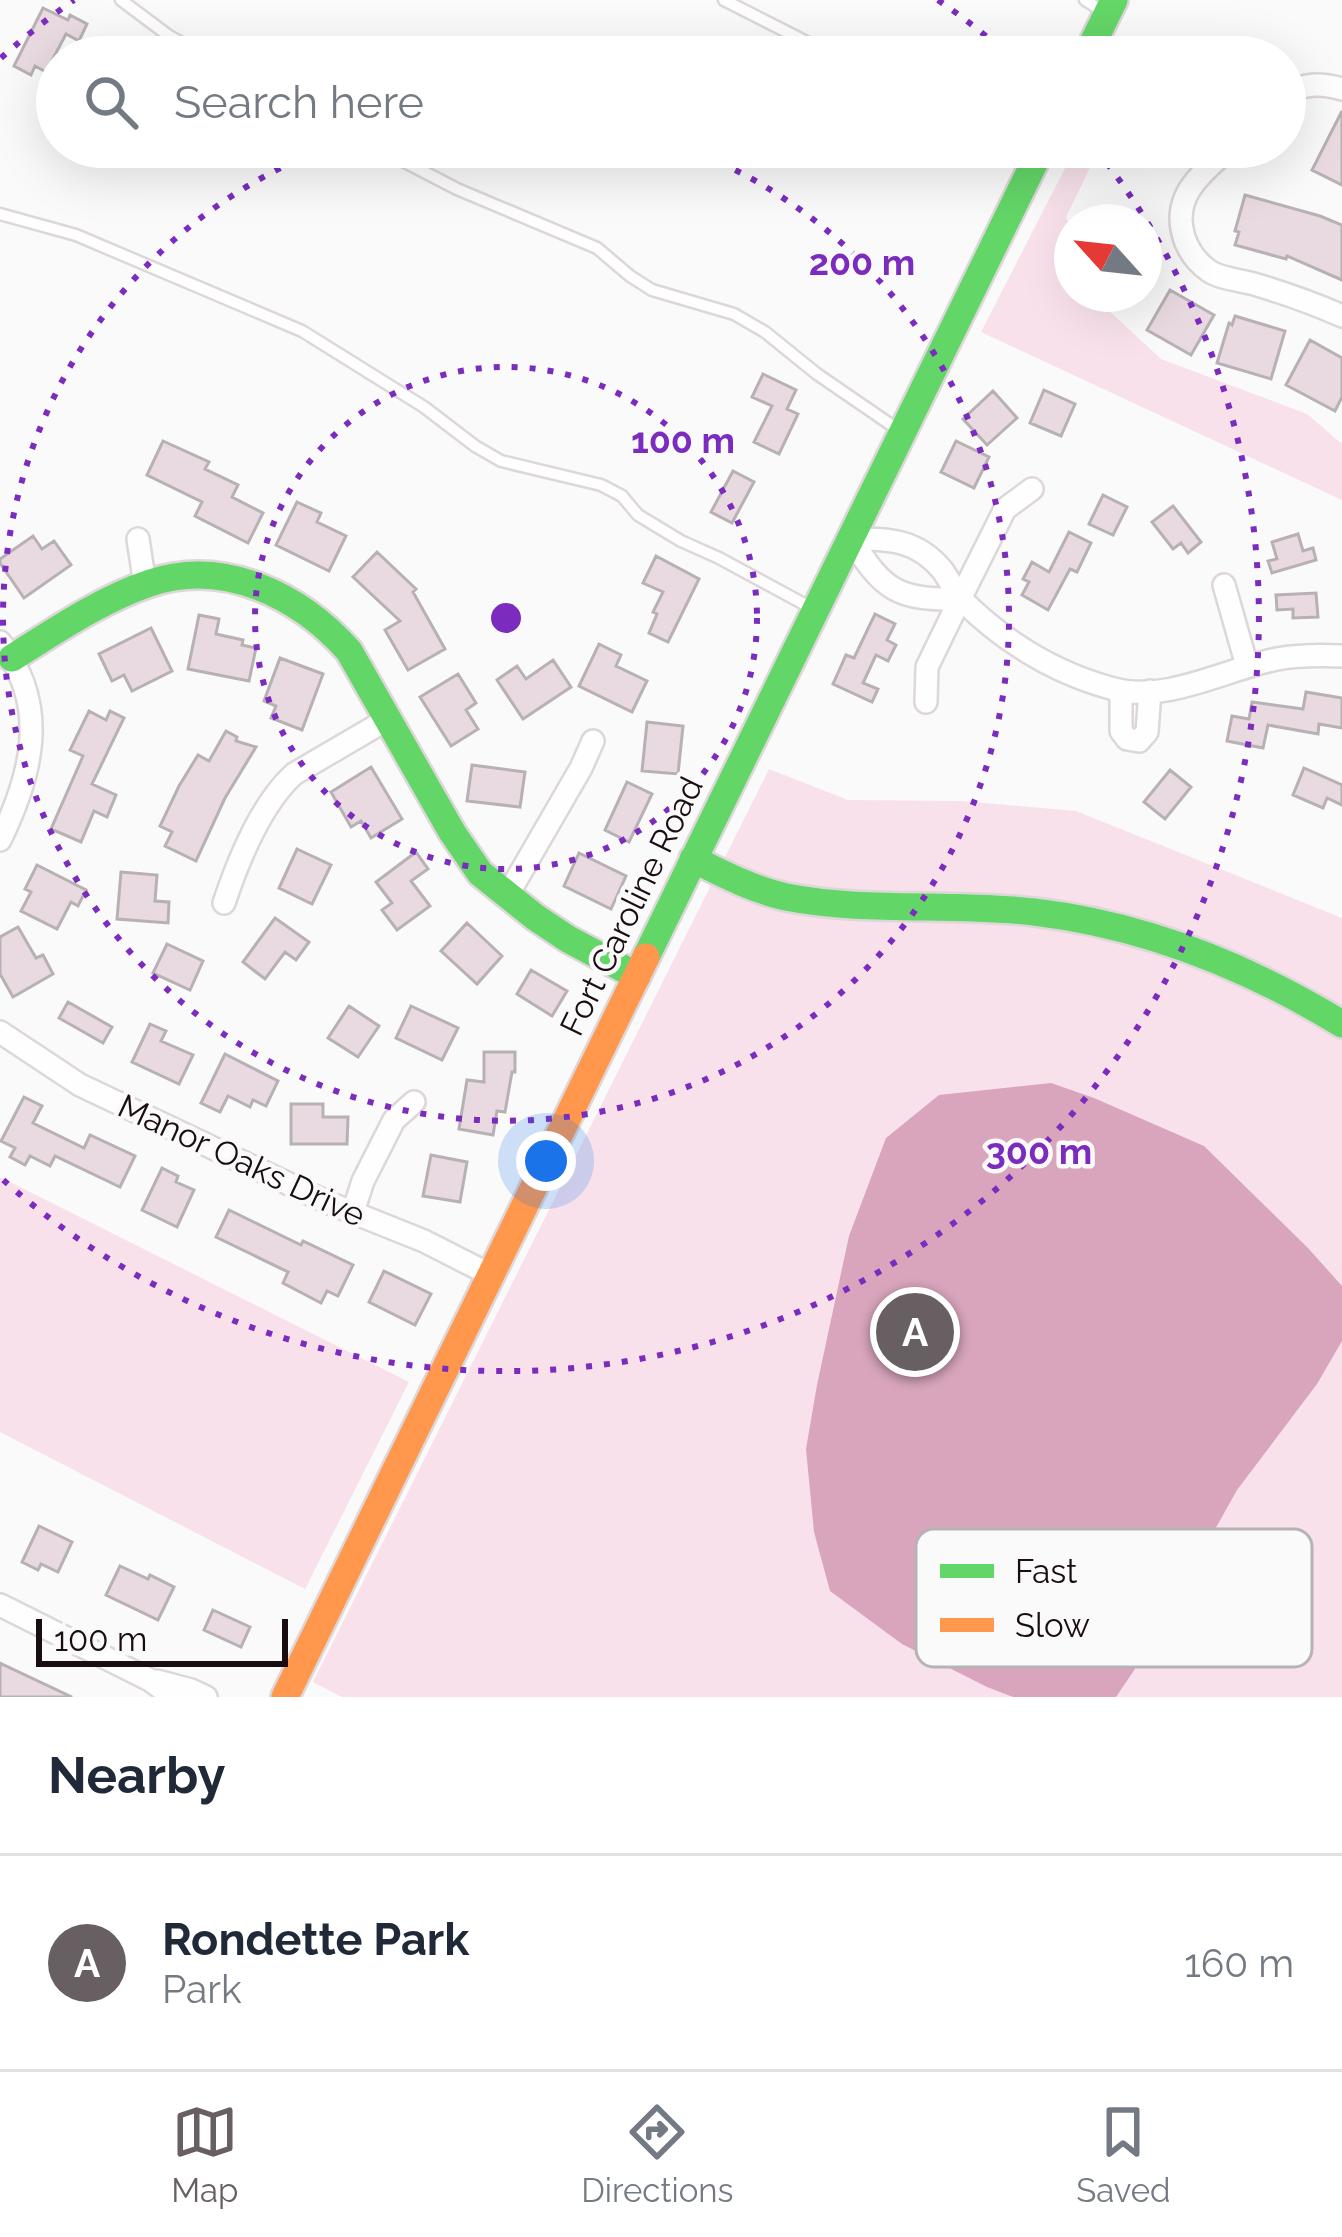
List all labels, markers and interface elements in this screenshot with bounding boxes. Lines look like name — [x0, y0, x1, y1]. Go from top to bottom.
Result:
search box — [36, 36, 1306, 168]
icon: search — [78, 69, 144, 135]
text: Search here — [174, 76, 424, 129]
north arrow — [1054, 204, 1162, 312]
text: 200 m — [809, 241, 915, 283]
text: 100 m — [631, 419, 735, 461]
centre of rings — [485, 597, 527, 639]
street label: Fort Caroline Road — [552, 771, 711, 1042]
street label: Manor Oaks Drive — [112, 1086, 372, 1235]
text: 300 m — [986, 1130, 1092, 1172]
your location — [516, 1131, 576, 1191]
pin: A — [876, 1287, 954, 1377]
legend — [916, 1529, 1312, 1667]
text: Fast — [1015, 1552, 1077, 1591]
text: Slow — [1015, 1606, 1090, 1645]
scale bar — [36, 1613, 288, 1666]
text: 100 m — [54, 1620, 147, 1659]
text: Nearby — [48, 1745, 225, 1805]
text: Rondette Park — [162, 1913, 469, 1966]
text: A — [74, 1940, 100, 1986]
text: 160 m — [1184, 1940, 1294, 1986]
text: Park — [162, 1966, 242, 2012]
tab: Map — [171, 2099, 238, 2210]
tab: Directions — [581, 2099, 734, 2210]
tab: Saved — [1076, 2099, 1171, 2210]

